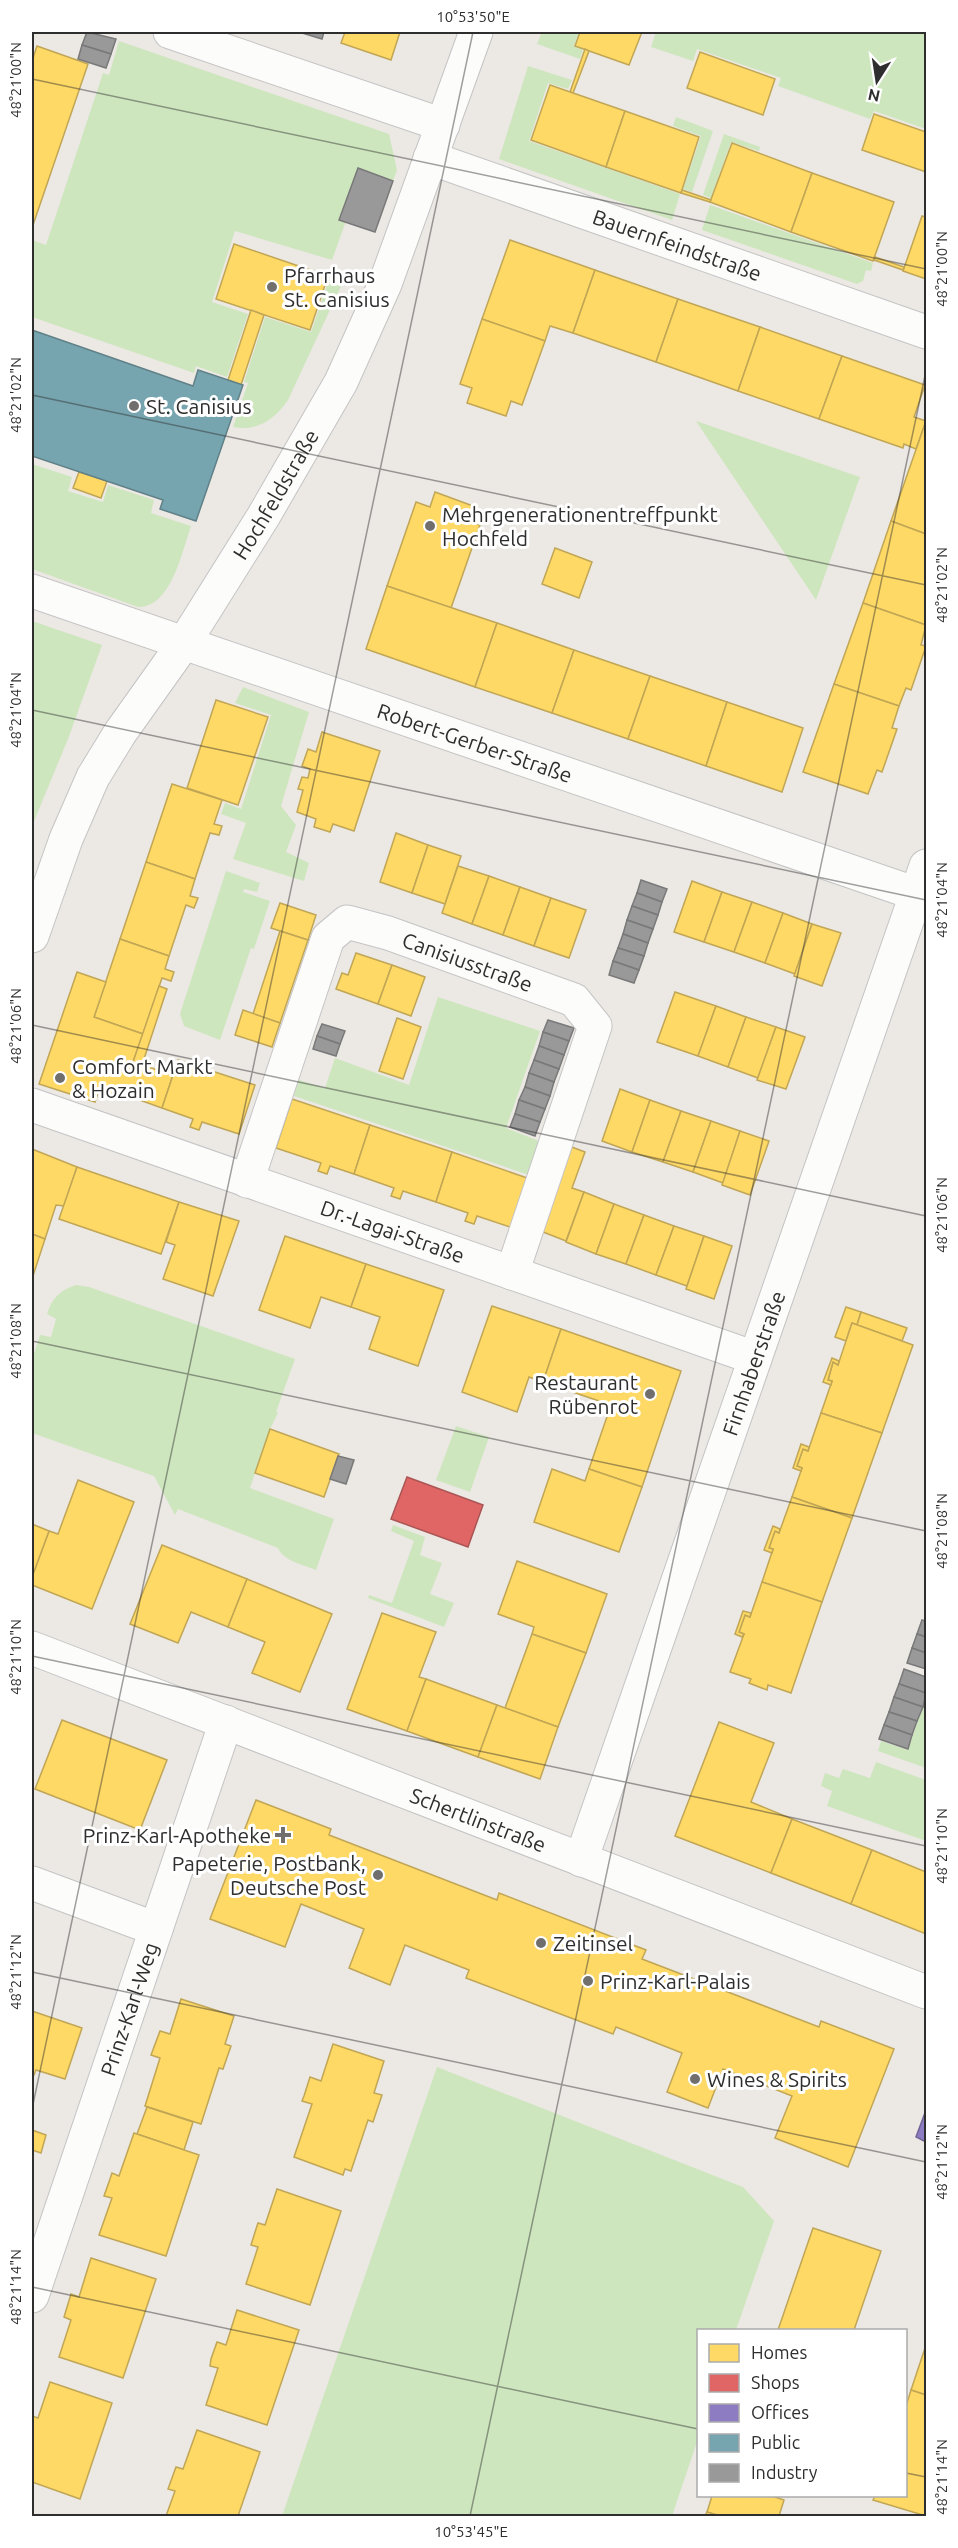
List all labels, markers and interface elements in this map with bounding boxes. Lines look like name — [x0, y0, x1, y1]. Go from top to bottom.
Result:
text: 10°53'50"E — [436, 8, 510, 25]
text: 48°21'00"N — [7, 42, 24, 118]
north arrow — [847, 51, 907, 111]
text: N — [866, 86, 882, 106]
street label: Bauernfeindstraße — [590, 204, 765, 285]
text: 48°21'00"N — [933, 231, 950, 307]
place label: Pfarrhaus St. Canisius — [284, 263, 390, 311]
marker: Pfarrhaus St. Canisius — [265, 280, 279, 294]
text: 48°21'02"N — [7, 357, 24, 433]
place label: St. Canisius — [146, 394, 252, 418]
marker: St. Canisius — [127, 399, 141, 413]
street label: Hochfeldstraße — [228, 425, 323, 564]
place label: Mehrgenerationentreffpunkt Hochfeld — [442, 502, 718, 550]
marker: Mehrgenerationentreffpunkt Hochfeld — [423, 519, 437, 533]
text: 48°21'02"N — [933, 547, 950, 623]
text: 48°21'04"N — [7, 672, 24, 748]
street label: Robert-Gerber-Straße — [374, 698, 575, 787]
text: 48°21'04"N — [933, 862, 950, 938]
street label: Canisiusstraße — [399, 927, 536, 996]
text: 48°21'06"N — [7, 988, 24, 1064]
place label: Comfort Markt & Hozain — [72, 1054, 212, 1102]
marker: Comfort Markt & Hozain — [53, 1071, 67, 1085]
text: 48°21'06"N — [933, 1177, 950, 1253]
street label: Dr.-Lagai-Straße — [317, 1195, 468, 1267]
street label: Firnhaberstraße — [717, 1288, 790, 1438]
text: 48°21'08"N — [7, 1303, 24, 1379]
place label: Restaurant Rübenrot — [534, 1370, 638, 1418]
marker: Restaurant Rübenrot — [643, 1387, 657, 1401]
text: 48°21'08"N — [933, 1493, 950, 1569]
text: 48°21'10"N — [7, 1619, 24, 1695]
street label: Schertlinstraße — [407, 1783, 549, 1857]
text: 48°21'10"N — [933, 1808, 950, 1884]
place label: Prinz-Karl-Apotheke — [83, 1823, 271, 1847]
marker: Prinz-Karl-Apotheke — [276, 1828, 290, 1842]
place label: Papeterie, Postbank, Deutsche Post — [172, 1851, 366, 1899]
marker: Papeterie, Postbank, Deutsche Post — [371, 1868, 385, 1882]
place label: Zeitinsel — [553, 1931, 633, 1955]
text: 48°21'12"N — [7, 1934, 24, 2010]
marker: Zeitinsel — [534, 1936, 548, 1950]
street label: Prinz-Karl-Weg — [95, 1939, 163, 2079]
place label: Prinz-Karl-Palais — [600, 1969, 750, 1993]
marker: Prinz-Karl-Palais — [581, 1974, 595, 1988]
place label: Wines & Spirits — [707, 2067, 847, 2091]
marker: Wines & Spirits — [688, 2072, 702, 2086]
text: 48°21'12"N — [933, 2124, 950, 2200]
text: 48°21'14"N — [7, 2249, 24, 2325]
legend — [697, 2329, 907, 2497]
text: Homes — [751, 2342, 808, 2362]
text: Shops — [751, 2372, 800, 2392]
text: Offices — [751, 2402, 809, 2422]
text: Public — [751, 2432, 800, 2452]
text: 48°21'14"N — [933, 2439, 950, 2515]
text: Industry — [751, 2462, 818, 2482]
text: 10°53'45"E — [434, 2523, 508, 2540]

